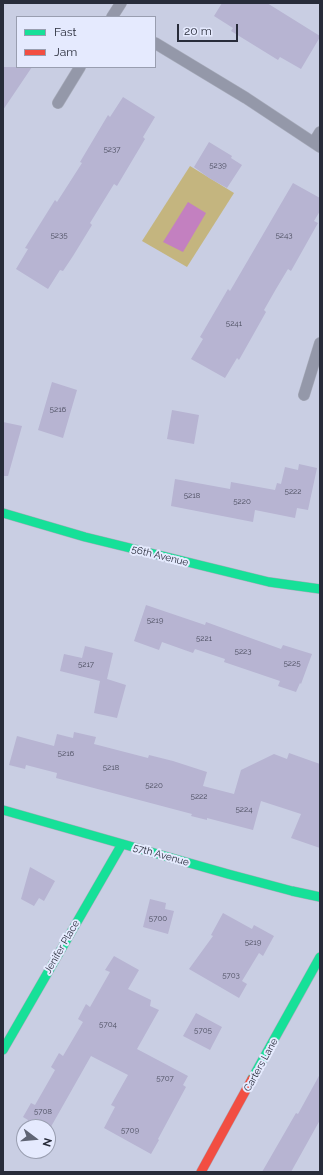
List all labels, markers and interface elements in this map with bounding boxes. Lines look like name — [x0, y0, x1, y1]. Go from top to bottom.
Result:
legend — [16, 16, 156, 68]
scale bar — [179, 16, 240, 42]
text: 20 m — [184, 24, 212, 38]
text: Fast — [54, 25, 77, 39]
text: Jam — [54, 45, 77, 59]
house number: 5237 — [103, 145, 121, 155]
house number: 5239 — [209, 161, 227, 171]
house number: 5235 — [50, 231, 68, 241]
house number: 5243 — [275, 231, 293, 241]
house number: 5241 — [226, 319, 242, 329]
house number: 5216 — [50, 405, 66, 415]
house number: 5222 — [285, 487, 301, 497]
house number: 5218 — [184, 491, 200, 501]
house number: 5220 — [233, 497, 251, 507]
street label: 56th Avenue — [130, 543, 190, 569]
house number: 5219 — [147, 616, 163, 626]
house number: 5221 — [196, 634, 212, 644]
house number: 5223 — [235, 647, 251, 657]
house number: 5225 — [283, 659, 301, 669]
house number: 5217 — [78, 660, 94, 670]
house number: 5216 — [58, 749, 74, 759]
house number: 5218 — [103, 763, 119, 773]
house number: 5220 — [145, 781, 163, 791]
house number: 5222 — [191, 792, 207, 802]
house number: 5224 — [235, 805, 253, 815]
street label: 57th Avenue — [132, 841, 190, 869]
house number: 5700 — [149, 914, 167, 924]
street label: Jenifer Place — [42, 918, 82, 976]
house number: 5219 — [245, 938, 261, 948]
house number: 5703 — [222, 971, 240, 981]
house number: 5704 — [99, 1020, 117, 1030]
house number: 5705 — [194, 1026, 212, 1036]
street label: Carters Lane — [241, 1036, 281, 1094]
house number: 5707 — [156, 1074, 174, 1084]
house number: 5708 — [34, 1107, 52, 1117]
north arrow — [16, 1119, 56, 1159]
house number: 5709 — [121, 1126, 139, 1136]
text: N — [40, 1136, 54, 1148]

